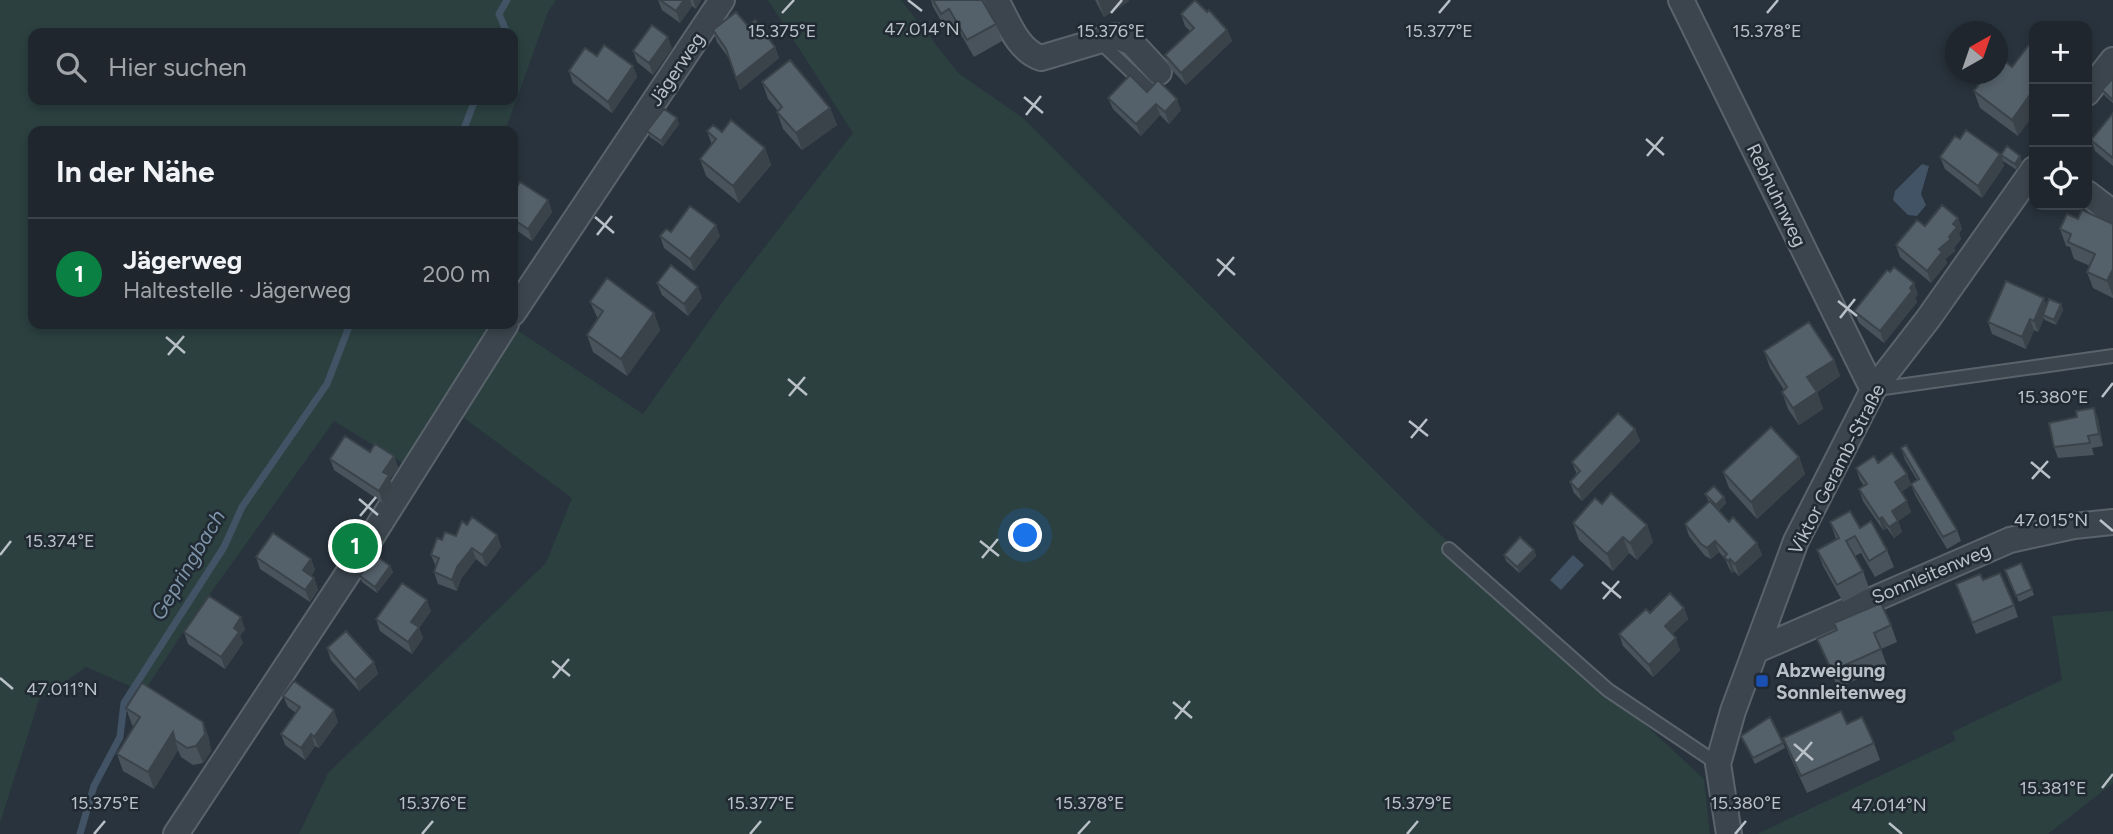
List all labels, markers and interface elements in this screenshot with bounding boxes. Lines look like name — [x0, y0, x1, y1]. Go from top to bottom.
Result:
text: 47.014°N — [884, 18, 960, 40]
text: 15.375°E — [748, 20, 816, 42]
text: 15.376°E — [1077, 20, 1145, 42]
text: 15.377°E — [1405, 20, 1473, 42]
text: 15.378°E — [1732, 20, 1802, 42]
north arrow — [1945, 21, 2008, 84]
map controls — [2029, 21, 2092, 210]
button: + — [2029, 21, 2092, 84]
search box — [28, 28, 518, 105]
street label: Jägerweg — [644, 28, 709, 110]
icon: search — [52, 48, 90, 86]
text: Hier suchen — [108, 51, 247, 83]
button: − — [2029, 84, 2092, 147]
street label: Rebhuhnweg — [1742, 140, 1811, 251]
button: locate — [2029, 147, 2092, 210]
text: In der Nähe — [56, 153, 215, 190]
text: Jägerweg — [123, 244, 242, 276]
text: 1 — [74, 260, 84, 288]
text: 200 m — [422, 260, 490, 288]
text: Haltestelle · Jägerweg — [123, 276, 351, 304]
street label: Viktor Geramb-Straße — [1783, 380, 1889, 558]
text: 15.380°E — [2017, 386, 2089, 408]
water label: Gepringbach — [145, 505, 230, 624]
text: 47.015°N — [2014, 509, 2088, 531]
your location — [1008, 518, 1042, 552]
pin: 1 — [332, 520, 378, 572]
text: 15.374°E — [25, 530, 95, 552]
street label: Sonnleitenweg — [1868, 538, 1994, 609]
place label: Abzweigung Sonnleitenweg — [1776, 659, 1906, 704]
marker: Abzweigung Sonnleitenweg — [1754, 673, 1770, 689]
text: 47.011°N — [26, 678, 98, 700]
text: 15.381°E — [2019, 777, 2087, 799]
text: 15.375°E — [71, 792, 139, 814]
text: 15.376°E — [399, 792, 467, 814]
text: 15.377°E — [727, 792, 795, 814]
text: 15.378°E — [1055, 792, 1125, 814]
text: 15.379°E — [1384, 792, 1452, 814]
text: 15.380°E — [1710, 792, 1782, 814]
text: 47.014°N — [1851, 794, 1927, 816]

